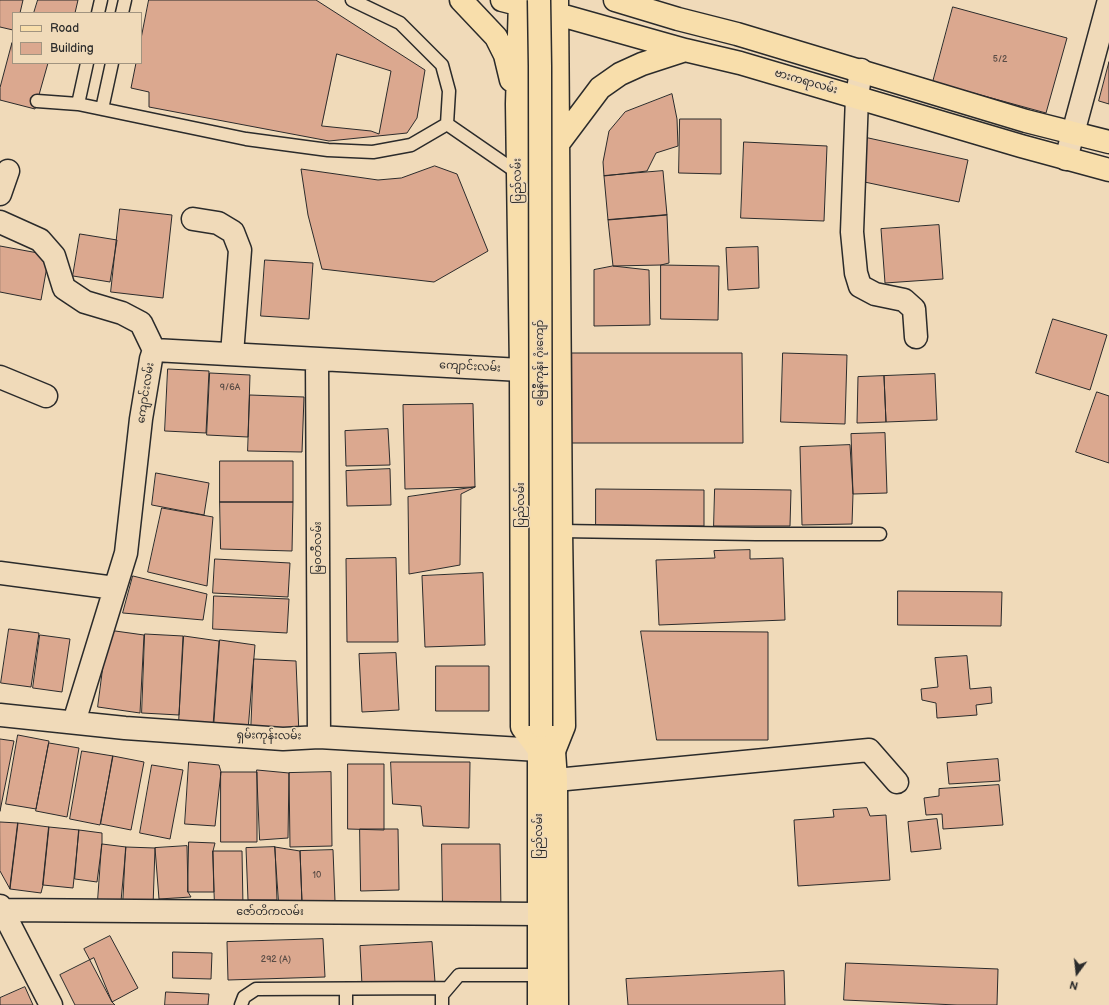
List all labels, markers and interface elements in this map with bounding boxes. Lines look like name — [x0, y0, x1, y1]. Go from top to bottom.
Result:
legend — [12, 12, 142, 64]
text: Road — [50, 21, 79, 36]
text: Building — [50, 41, 94, 56]
house number: 5/2 — [993, 55, 1007, 65]
street label: ဗားကရာလမ်း — [773, 67, 839, 97]
street label: ပြည်လမ်း — [511, 158, 525, 204]
street label: မြေနီကုန်း ဂုံးကျော် — [533, 320, 547, 406]
street label: ကျောင်းလမ်း — [439, 359, 501, 375]
street label: ကျောင်းလမ်း — [135, 362, 157, 424]
house number: 9/6A — [220, 383, 240, 393]
street label: ပြည်လမ်း — [514, 482, 528, 528]
street label: မြဝတီလမ်း — [311, 521, 325, 575]
street label: ရှမ်းကုန်းလမ်း — [237, 729, 301, 743]
street label: ပြည်လမ်း — [532, 813, 546, 859]
house number: 10 — [313, 871, 321, 881]
street label: ဇော်တိကလမ်း — [236, 905, 304, 919]
north arrow — [1057, 953, 1097, 993]
house number: 292 (A) — [261, 955, 291, 965]
text: N — [1068, 978, 1079, 992]

